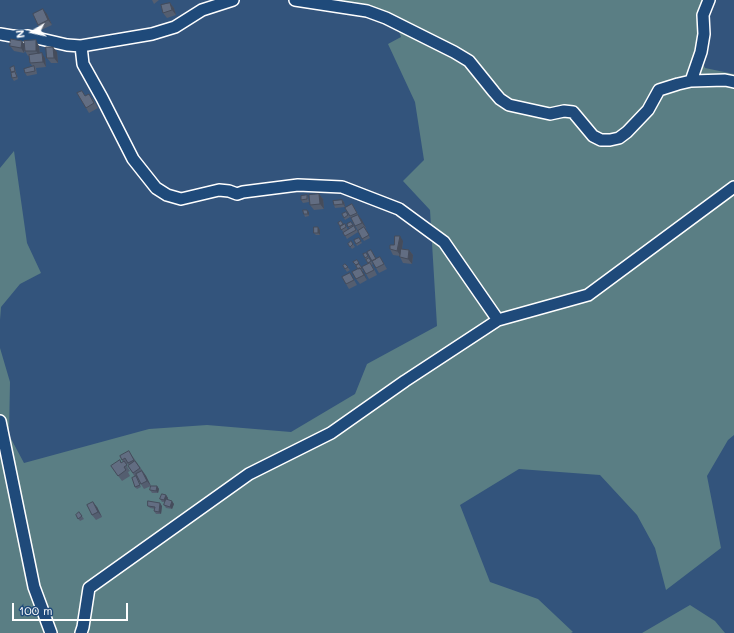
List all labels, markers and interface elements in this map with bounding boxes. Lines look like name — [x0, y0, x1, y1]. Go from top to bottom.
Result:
north arrow — [12, 12, 52, 52]
text: N — [12, 29, 28, 39]
scale bar — [14, 595, 130, 621]
text: 100 m — [19, 602, 53, 618]

